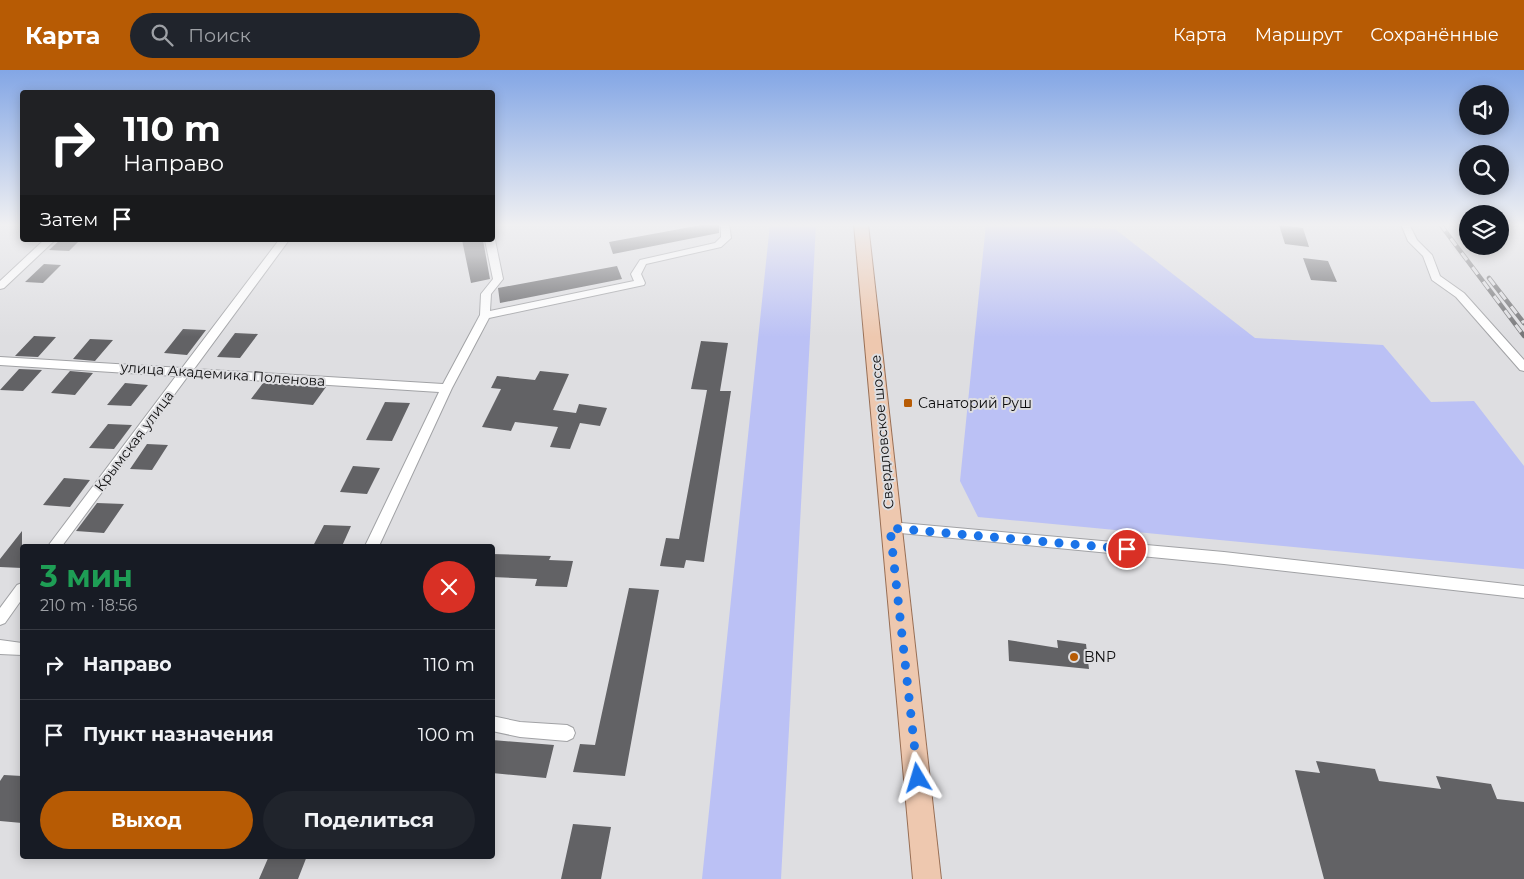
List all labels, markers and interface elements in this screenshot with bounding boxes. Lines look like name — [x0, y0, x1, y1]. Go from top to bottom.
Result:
search box — [130, 13, 480, 58]
text: Карта — [25, 21, 100, 50]
icon: search — [148, 21, 176, 49]
text: Поиск — [188, 24, 251, 47]
text: Карта — [1173, 24, 1227, 46]
text: Маршрут — [1255, 24, 1342, 46]
text: Сохранённые — [1370, 24, 1499, 46]
map controls — [1459, 85, 1509, 255]
button: sound — [1459, 85, 1509, 135]
text: 110 m — [123, 107, 221, 150]
icon: right — [40, 110, 105, 175]
button: search — [1459, 145, 1509, 195]
text: Направо — [123, 150, 224, 177]
icon: arrive — [108, 205, 136, 233]
button: layers — [1459, 205, 1509, 255]
text: Затем — [40, 208, 98, 231]
street label: Свердловское шоссе — [866, 354, 898, 510]
street label: улица Академика Поленова — [119, 358, 326, 390]
street label: Крымская улица — [90, 387, 178, 495]
place label: Санаторий Руш — [918, 394, 1032, 412]
marker: Санаторий Руш — [902, 397, 914, 409]
pin — [1106, 528, 1148, 570]
icon: arrive — [1113, 535, 1141, 563]
text: 3 мин — [40, 558, 133, 595]
button: close — [423, 561, 475, 613]
text: 210 m · 18:56 — [40, 596, 137, 615]
place label: BNP — [1084, 648, 1116, 666]
icon: right — [40, 651, 68, 679]
marker: BNP — [1068, 651, 1080, 663]
text: Направо — [83, 653, 172, 676]
text: 110 m — [424, 653, 475, 676]
icon: arrive — [40, 721, 68, 749]
text: Пункт назначения — [83, 723, 274, 746]
text: 100 m — [418, 723, 475, 746]
position arrow — [891, 751, 943, 803]
button: Выход — [40, 791, 253, 849]
button: Поделиться — [263, 791, 475, 849]

